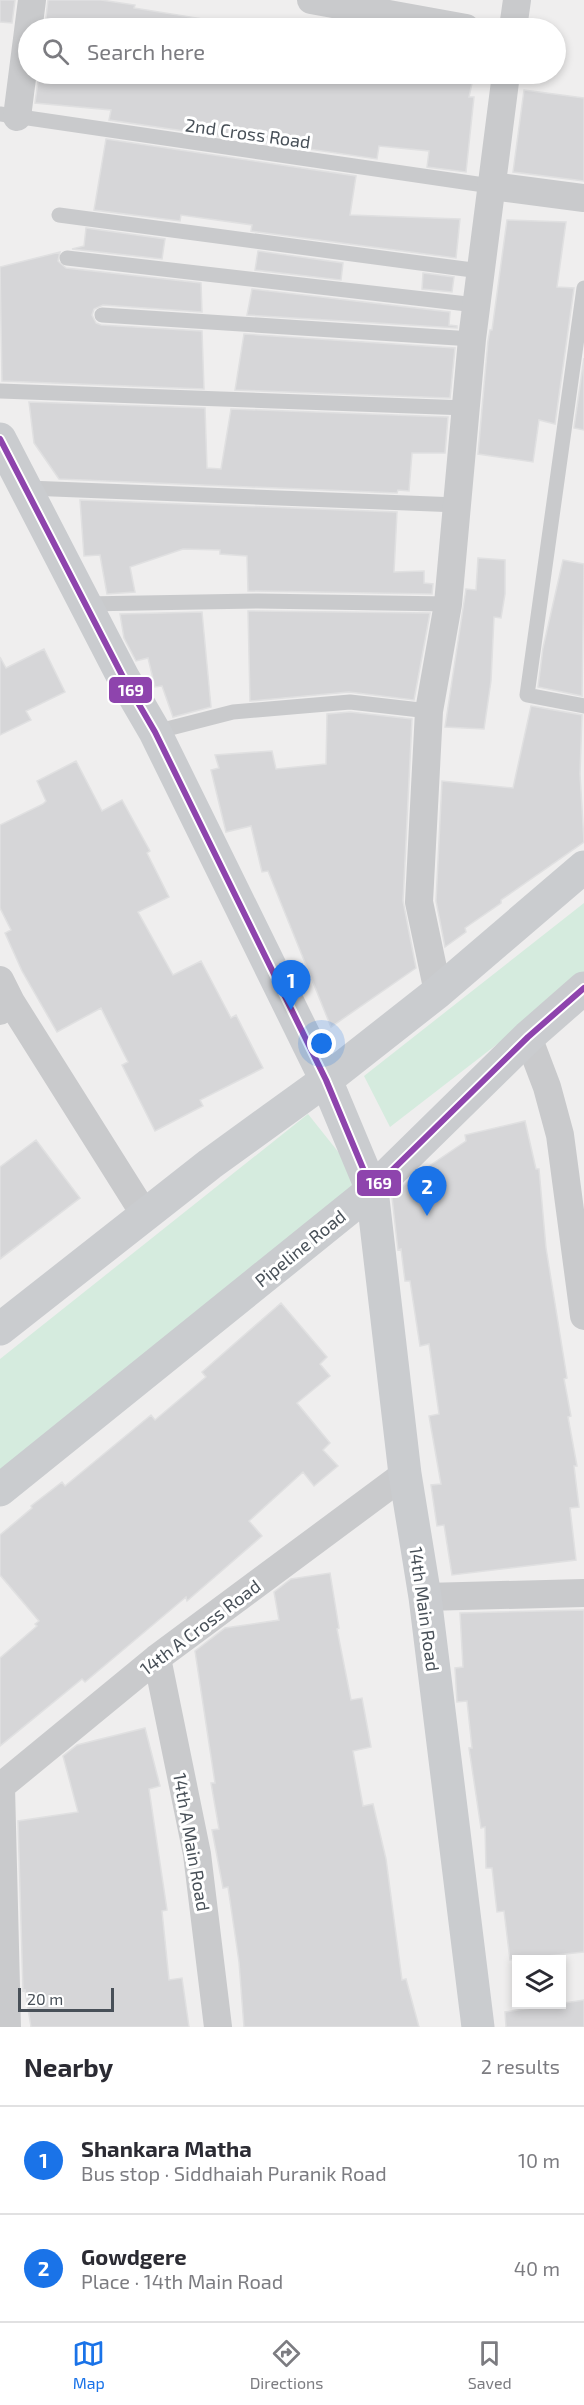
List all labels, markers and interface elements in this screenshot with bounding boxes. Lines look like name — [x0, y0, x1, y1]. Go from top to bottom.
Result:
search box — [18, 18, 566, 84]
icon: search — [39, 35, 72, 68]
text: Search here — [87, 38, 205, 64]
street label: 2nd Cross Road — [184, 113, 312, 153]
line badge: 169 — [108, 676, 153, 704]
text: 169 — [118, 680, 144, 699]
pin: 1 — [272, 960, 310, 1010]
your location — [307, 1029, 336, 1058]
pin: 2 — [408, 1166, 446, 1216]
line badge: 169 — [356, 1169, 402, 1197]
text: 169 — [366, 1173, 392, 1192]
street label: Pipeline Road — [250, 1205, 350, 1291]
street label: 14th Main Road — [405, 1545, 445, 1673]
street label: 14th A Cross Road — [135, 1575, 265, 1679]
street label: 14th A Main Road — [169, 1771, 215, 1913]
map controls — [512, 1955, 566, 2009]
button: layers — [512, 1955, 566, 2009]
scale bar — [18, 1985, 114, 2012]
text: 20 m — [27, 1989, 63, 2008]
text: Nearby — [24, 2051, 113, 2082]
text: 2 results — [481, 2054, 560, 2078]
text: Shankara Matha — [81, 2135, 252, 2161]
text: 1 — [39, 2148, 48, 2172]
text: 10 m — [518, 2148, 560, 2172]
text: Bus stop · Siddhaiah Puranik Road — [81, 2161, 387, 2185]
text: Gowdgere — [81, 2243, 187, 2269]
text: 2 — [38, 2256, 49, 2280]
text: 40 m — [514, 2256, 560, 2280]
text: Place · 14th Main Road — [81, 2269, 283, 2293]
tab: Map — [72, 2337, 105, 2392]
tab: Directions — [250, 2337, 323, 2392]
tab: Saved — [468, 2337, 512, 2392]

